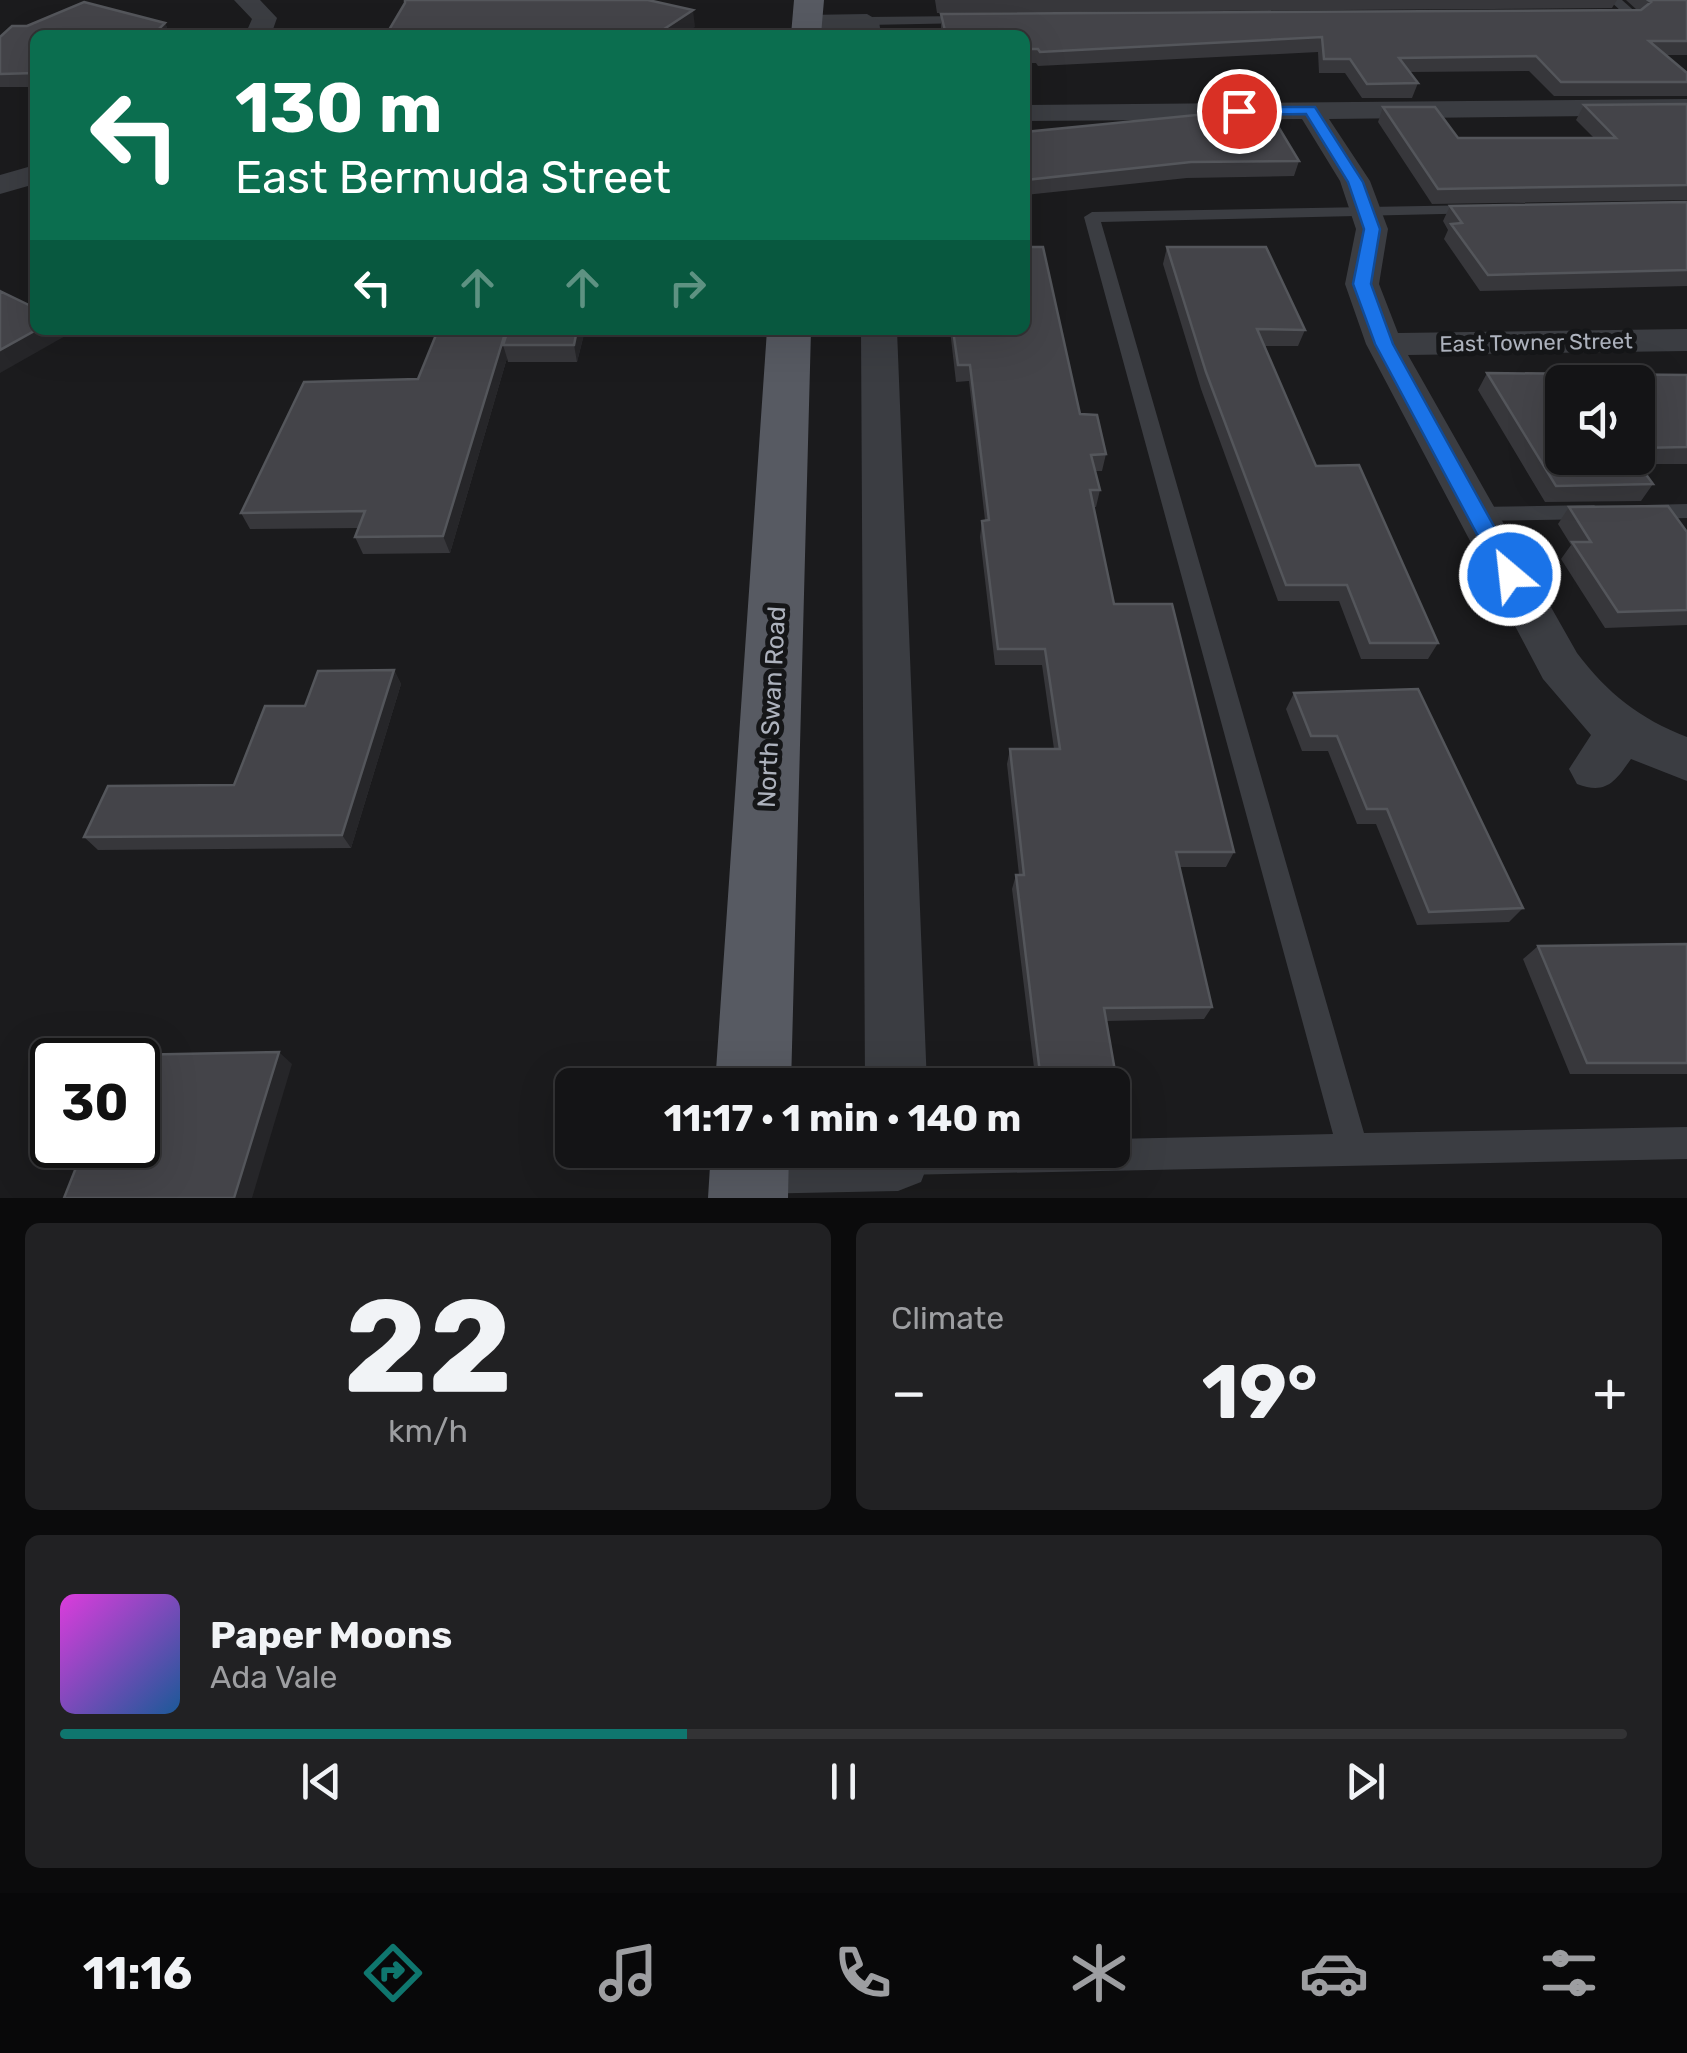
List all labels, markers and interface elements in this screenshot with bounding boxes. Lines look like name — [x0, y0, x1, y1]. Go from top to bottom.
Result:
text: 130 m — [235, 67, 443, 150]
pin — [1197, 69, 1282, 154]
icon: left — [70, 70, 200, 200]
icon: arrive — [1212, 84, 1267, 139]
text: East Bermuda Street — [235, 151, 671, 204]
icon: left — [345, 260, 400, 315]
icon: ahead — [450, 260, 505, 315]
icon: ahead — [555, 260, 610, 315]
icon: right — [660, 260, 715, 315]
street label: East Towner Street — [1439, 327, 1633, 358]
map controls — [1545, 365, 1655, 475]
button: sound — [1545, 365, 1655, 475]
position arrow — [1458, 523, 1562, 627]
street label: North Swan Road — [752, 605, 791, 809]
speed limit sign: 30 — [30, 1038, 160, 1168]
text: 11:17 · 1 min · 140 m — [664, 1095, 1021, 1141]
text: 22 — [343, 1269, 513, 1424]
text: Climate — [891, 1299, 1004, 1337]
text: 19° — [1202, 1348, 1318, 1437]
text: − — [891, 1360, 927, 1425]
text: + — [1593, 1360, 1627, 1425]
text: km/h — [388, 1412, 468, 1450]
text: Paper Moons — [210, 1612, 452, 1658]
text: Ada Vale — [210, 1658, 337, 1696]
icon: previous — [294, 1754, 349, 1809]
icon: pause — [816, 1754, 871, 1809]
icon: next — [1338, 1754, 1393, 1809]
icon: directions — [358, 1938, 428, 2008]
icon: music — [593, 1938, 663, 2008]
icon: phone — [828, 1938, 898, 2008]
icon: climate — [1064, 1938, 1134, 2008]
icon: car — [1299, 1938, 1369, 2008]
icon: filters — [1534, 1938, 1604, 2008]
text: 11:16 — [83, 1947, 192, 2000]

